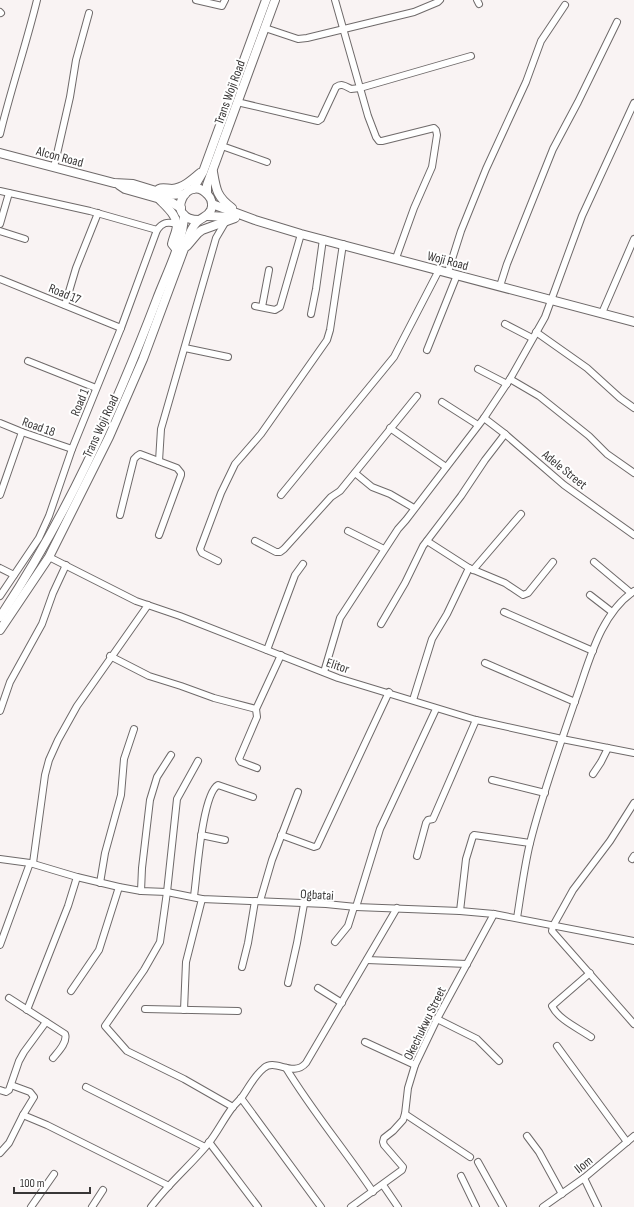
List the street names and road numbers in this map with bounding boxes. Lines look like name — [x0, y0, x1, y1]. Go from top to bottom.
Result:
street label: Trans Woji Road — [211, 58, 249, 127]
street label: Alcon Road — [34, 143, 85, 171]
street label: Woji Road — [425, 248, 470, 274]
street label: Road 17 — [46, 280, 84, 308]
street label: Road 1 — [67, 386, 93, 418]
street label: Trans Woji Road — [79, 393, 122, 460]
street label: Road 18 — [20, 414, 58, 440]
street label: Adele Street — [538, 446, 590, 493]
street label: Elitor — [324, 655, 352, 677]
street label: Ogbatai — [300, 886, 334, 904]
street label: Okechukwu Street — [400, 984, 450, 1063]
street label: Ilom — [571, 1153, 596, 1177]

